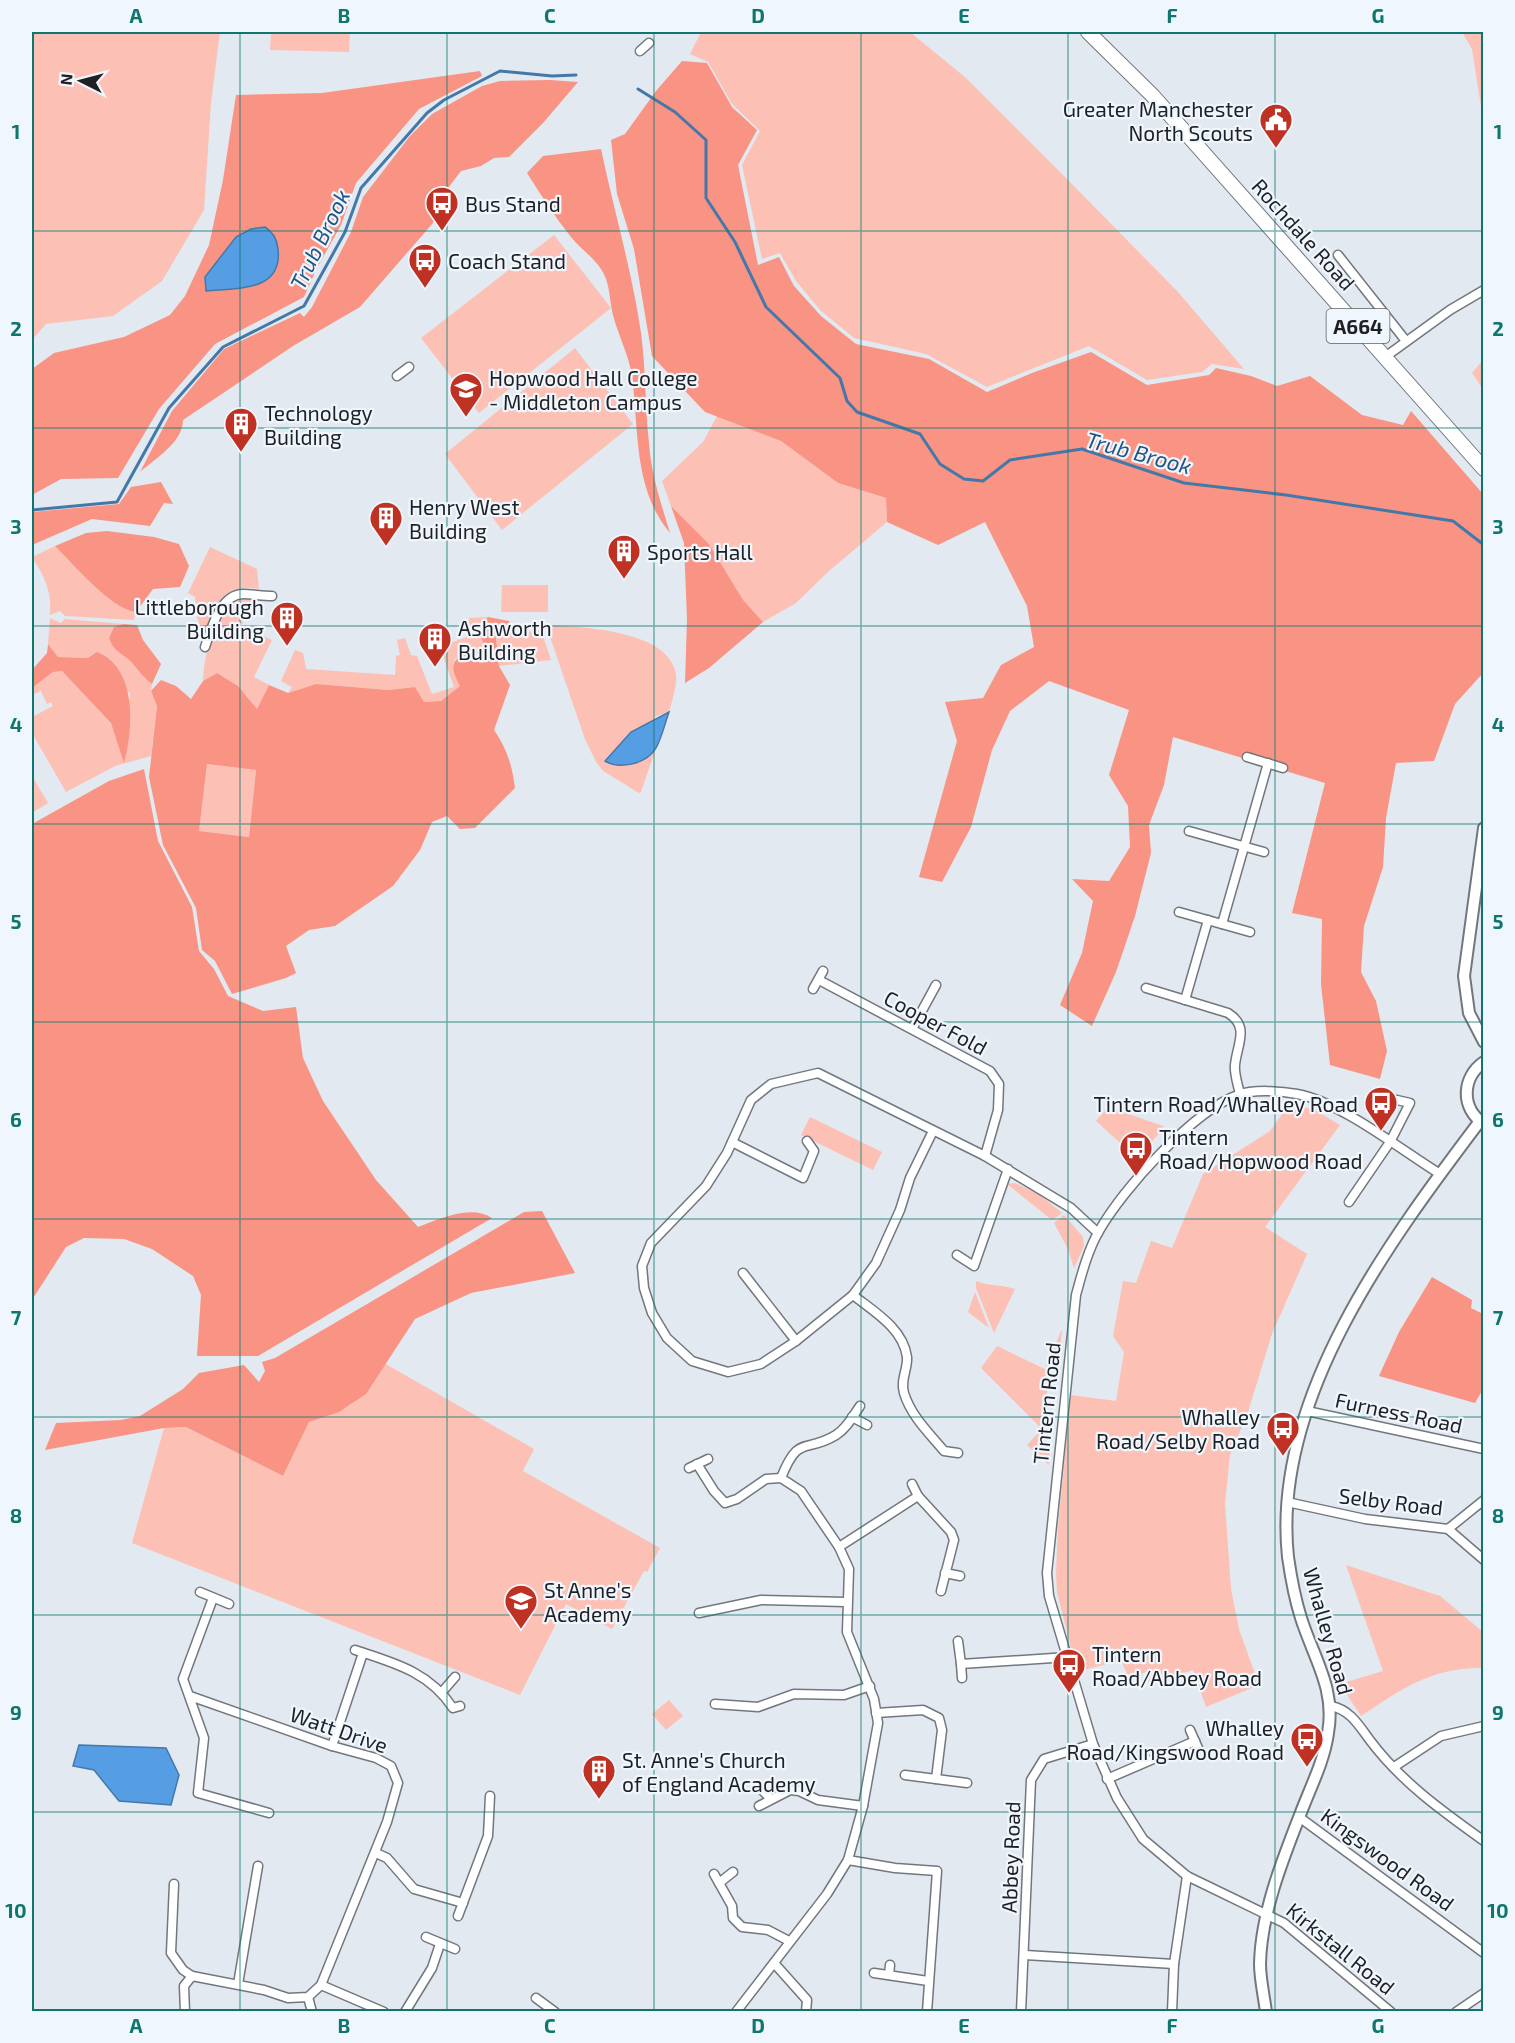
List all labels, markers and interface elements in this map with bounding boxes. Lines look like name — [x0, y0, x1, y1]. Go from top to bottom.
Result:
text: A — [129, 3, 143, 27]
text: B — [338, 3, 350, 27]
text: C — [544, 3, 556, 27]
text: D — [751, 3, 765, 27]
text: E — [958, 3, 970, 27]
text: F — [1166, 3, 1178, 27]
text: G — [1372, 3, 1384, 27]
north arrow — [51, 51, 111, 111]
text: N — [56, 73, 76, 86]
place label: Greater Manchester North Scouts — [1063, 96, 1254, 145]
public building icon: Greater Manchester North Scouts — [1258, 102, 1294, 149]
text: 1 — [12, 119, 20, 143]
text: 1 — [1494, 119, 1502, 143]
street label: Rochdale Road — [1247, 173, 1361, 295]
water label: Trub Brook — [284, 185, 354, 293]
bus stop icon: Bus Stand — [424, 185, 460, 232]
place label: Bus Stand — [465, 191, 561, 216]
bus stop icon: Coach Stand — [407, 242, 443, 289]
place label: Coach Stand — [448, 248, 566, 273]
road number: A664 — [1326, 309, 1390, 343]
text: 2 — [10, 316, 22, 340]
text: 2 — [1492, 316, 1504, 340]
place label: Hopwood Hall College - Middleton Campus — [489, 365, 698, 414]
school or university icon: Hopwood Hall College - Middleton Campus — [448, 371, 484, 418]
place label: Technology Building — [264, 400, 373, 449]
building icon: Technology Building — [223, 406, 259, 453]
water label: Trub Brook — [1083, 425, 1195, 479]
place label: Henry West Building — [409, 494, 519, 543]
building icon: Henry West Building — [368, 500, 404, 547]
text: 3 — [10, 514, 22, 538]
text: 3 — [1492, 514, 1504, 538]
building icon: Sports Hall — [606, 533, 642, 580]
place label: Sports Hall — [647, 539, 753, 564]
place label: Littleborough Building — [135, 594, 264, 643]
building icon: Littleborough Building — [269, 600, 305, 647]
place label: Ashworth Building — [458, 615, 552, 664]
building icon: Ashworth Building — [417, 621, 453, 668]
text: 4 — [10, 712, 23, 736]
text: 4 — [1492, 712, 1505, 736]
text: 5 — [10, 909, 22, 933]
text: 5 — [1492, 909, 1504, 933]
street label: Cooper Fold — [880, 984, 992, 1060]
bus stop icon: Tintern Road/Whalley Road — [1363, 1085, 1399, 1132]
place label: Tintern Road/Whalley Road — [1094, 1091, 1358, 1116]
text: 6 — [10, 1107, 22, 1131]
text: 6 — [1492, 1107, 1504, 1131]
place label: Tintern Road/Hopwood Road — [1159, 1124, 1362, 1173]
bus stop icon: Tintern Road/Hopwood Road — [1118, 1130, 1154, 1177]
text: 7 — [11, 1305, 22, 1329]
text: 7 — [1493, 1305, 1504, 1329]
street label: Tintern Road — [1027, 1341, 1065, 1465]
street label: Furness Road — [1333, 1386, 1465, 1438]
place label: Whalley Road/Selby Road — [1096, 1404, 1260, 1453]
bus stop icon: Whalley Road/Selby Road — [1265, 1410, 1301, 1457]
street label: Selby Road — [1337, 1482, 1445, 1520]
text: 8 — [10, 1503, 22, 1527]
text: 8 — [1492, 1503, 1504, 1527]
street label: Whalley Road — [1299, 1565, 1359, 1697]
place label: St Anne's Academy — [544, 1577, 632, 1626]
school or university icon: St Anne's Academy — [503, 1583, 539, 1630]
place label: Tintern Road/Abbey Road — [1092, 1641, 1262, 1690]
bus stop icon: Tintern Road/Abbey Road — [1051, 1647, 1087, 1694]
text: 9 — [10, 1700, 22, 1724]
text: 9 — [1492, 1700, 1504, 1724]
street label: Watt Drive — [287, 1701, 391, 1757]
place label: Whalley Road/Kingswood Road — [1066, 1715, 1284, 1764]
bus stop icon: Whalley Road/Kingswood Road — [1289, 1721, 1325, 1768]
place label: St. Anne's Church of England Academy — [622, 1747, 816, 1796]
building icon: St. Anne's Church of England Academy — [581, 1753, 617, 1800]
street label: Abbey Road — [996, 1801, 1024, 1913]
street label: Kingswood Road — [1317, 1802, 1459, 1916]
street label: Kirkstall Road — [1282, 1897, 1400, 1999]
text: 10 — [5, 1898, 27, 1922]
text: 10 — [1487, 1898, 1509, 1922]
text: A — [129, 2013, 143, 2037]
text: B — [338, 2013, 350, 2037]
text: C — [544, 2013, 556, 2037]
text: D — [751, 2013, 765, 2037]
text: E — [958, 2013, 970, 2037]
text: F — [1166, 2013, 1178, 2037]
text: G — [1372, 2013, 1384, 2037]

